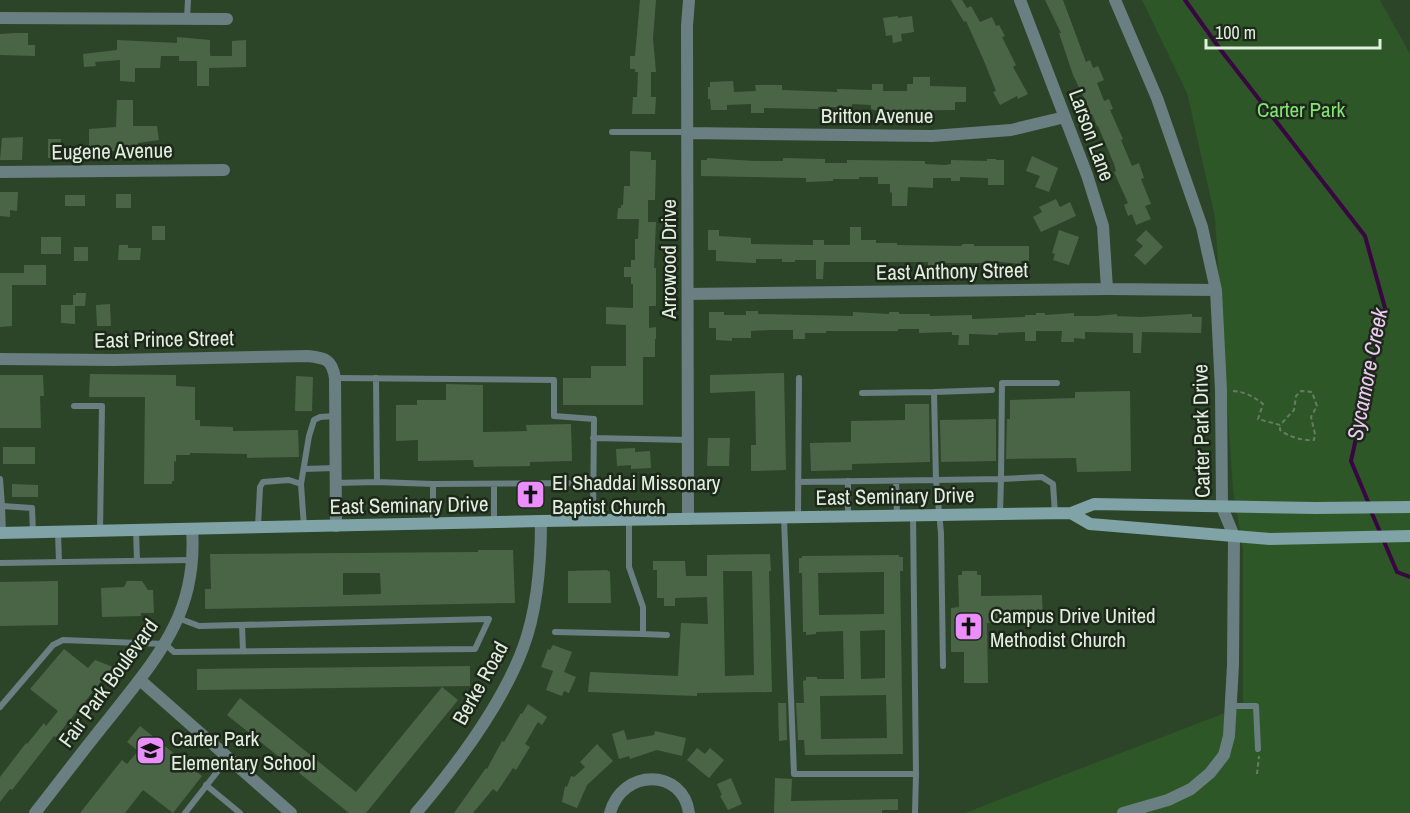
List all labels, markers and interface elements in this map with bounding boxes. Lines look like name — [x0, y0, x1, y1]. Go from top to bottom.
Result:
scale bar — [1206, 12, 1380, 50]
text: 100 m — [1215, 20, 1256, 45]
street label: Larson Lane — [1062, 85, 1122, 185]
park label: Carter Park — [1257, 95, 1345, 124]
street label: Britton Avenue — [821, 101, 933, 130]
street label: Eugene Avenue — [51, 135, 173, 167]
street label: Arrowood Drive — [654, 199, 683, 320]
street label: East Anthony Street — [876, 255, 1029, 287]
water label: Sycamore Creek — [1339, 304, 1395, 443]
street label: East Prince Street — [94, 323, 234, 355]
street label: Carter Park Drive — [1185, 364, 1217, 498]
place label: El Shaddai Missonary Baptist Church — [552, 468, 721, 521]
church icon: El Shaddai Missonary Baptist Church — [515, 478, 547, 510]
street label: East Seminary Drive — [815, 480, 975, 512]
street label: East Seminary Drive — [329, 489, 489, 521]
place label: Campus Drive United Methodist Church — [990, 601, 1156, 654]
church icon: Campus Drive United Methodist Church — [953, 611, 985, 643]
street label: Fair Park Boulevard — [52, 613, 164, 753]
street label: Berke Road — [445, 636, 515, 730]
place label: Carter Park Elementary School — [171, 724, 316, 777]
school or university icon: Carter Park Elementary School — [134, 734, 166, 766]

